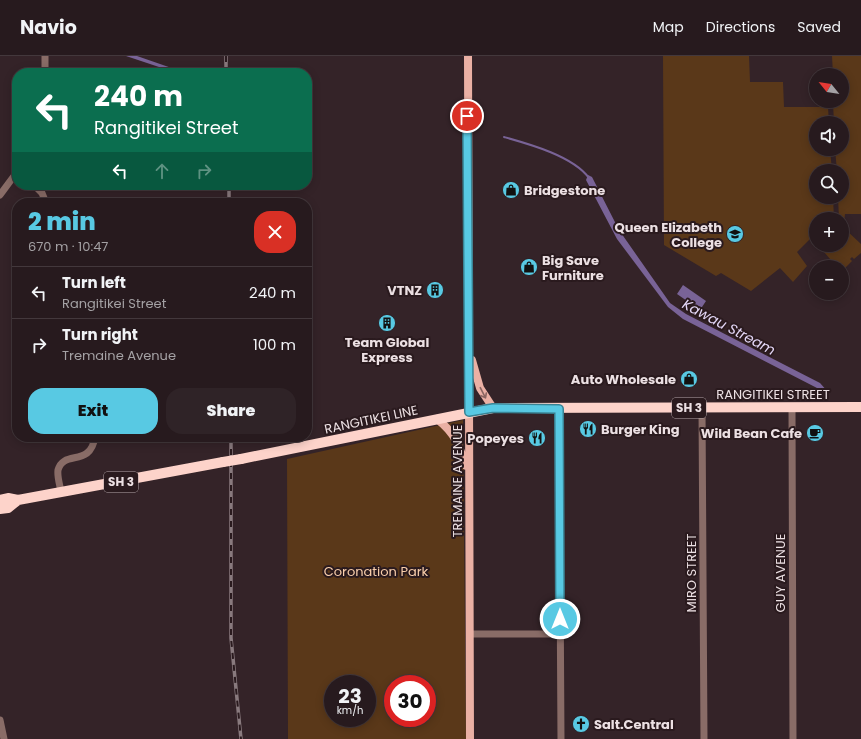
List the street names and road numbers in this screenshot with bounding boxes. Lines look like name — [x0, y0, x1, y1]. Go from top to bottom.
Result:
street label: RANGITIKEI STREET — [716, 385, 830, 404]
road number: SH 3 — [672, 398, 706, 418]
street label: RANGITIKEI LINE — [323, 400, 420, 439]
street label: TREMAINE AVENUE — [448, 425, 467, 537]
road number: SH 3 — [104, 472, 138, 492]
street label: MIRO STREET — [682, 534, 701, 612]
street label: GUY AVENUE — [771, 534, 790, 612]

